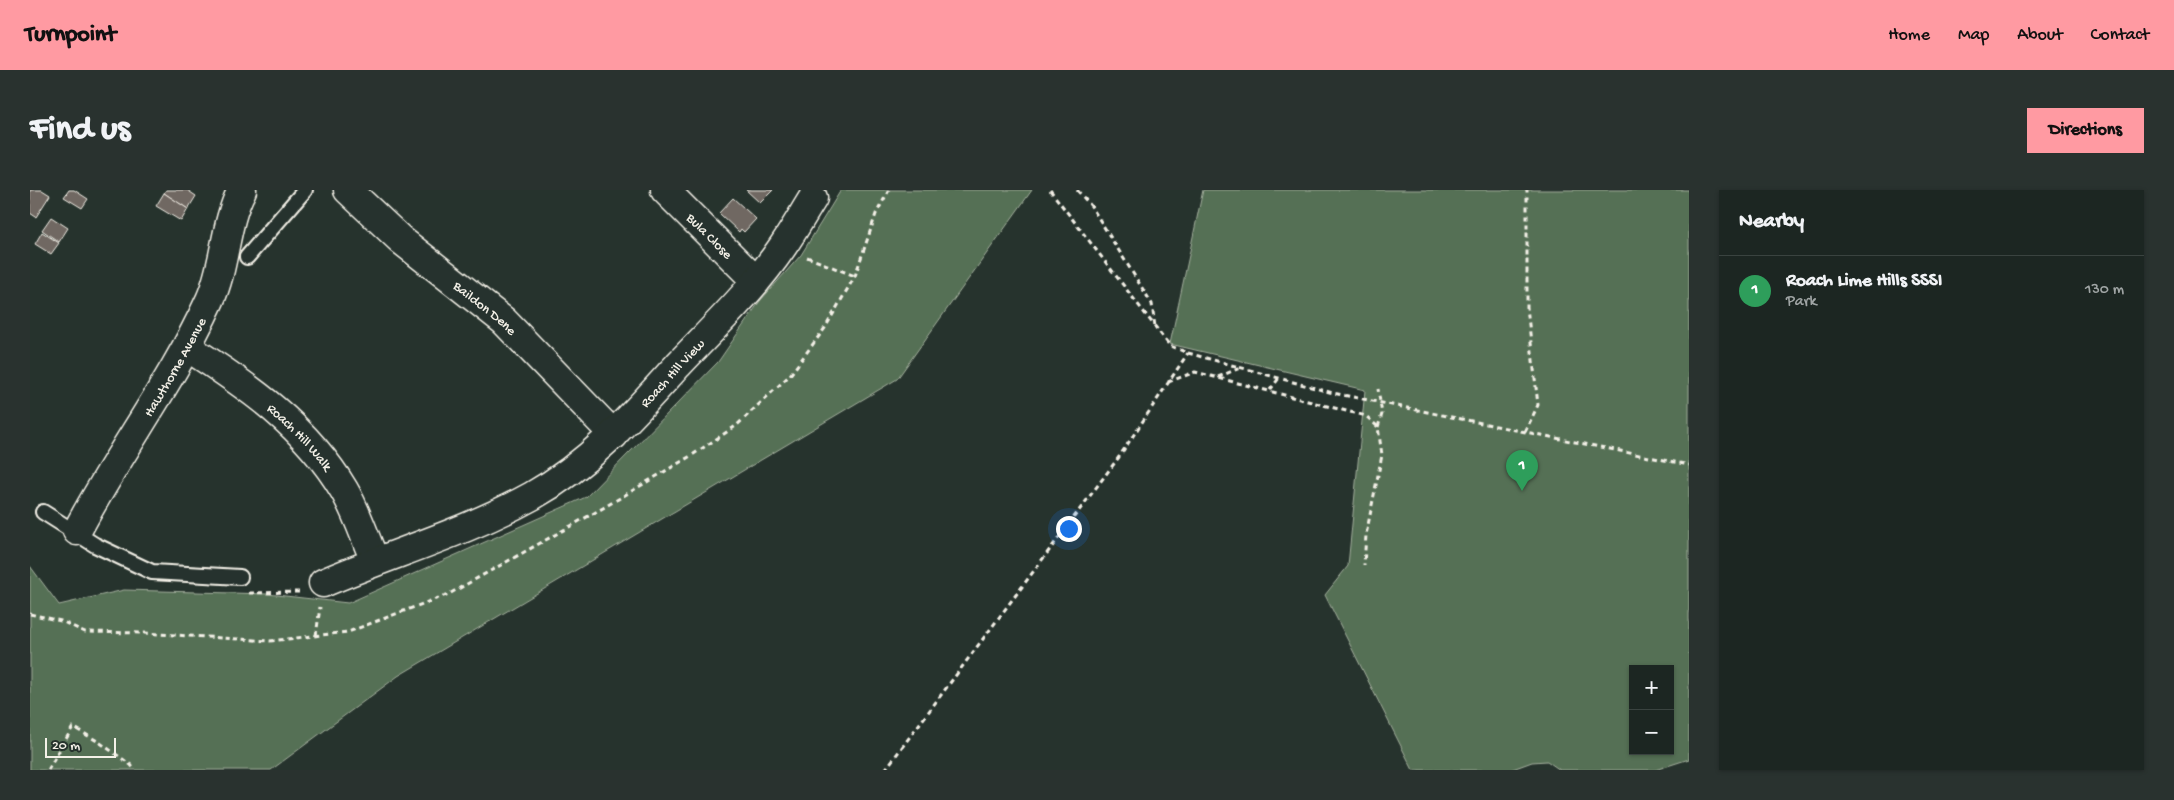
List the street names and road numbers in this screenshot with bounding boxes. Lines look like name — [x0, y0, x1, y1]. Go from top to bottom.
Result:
street label: Bula Close — [681, 210, 736, 264]
street label: Baildon Dene — [448, 278, 520, 340]
street label: Hawthorne Avenue — [141, 315, 212, 421]
street label: Roach Hill View — [638, 336, 709, 412]
street label: Roach Hill Walk — [263, 401, 336, 477]

